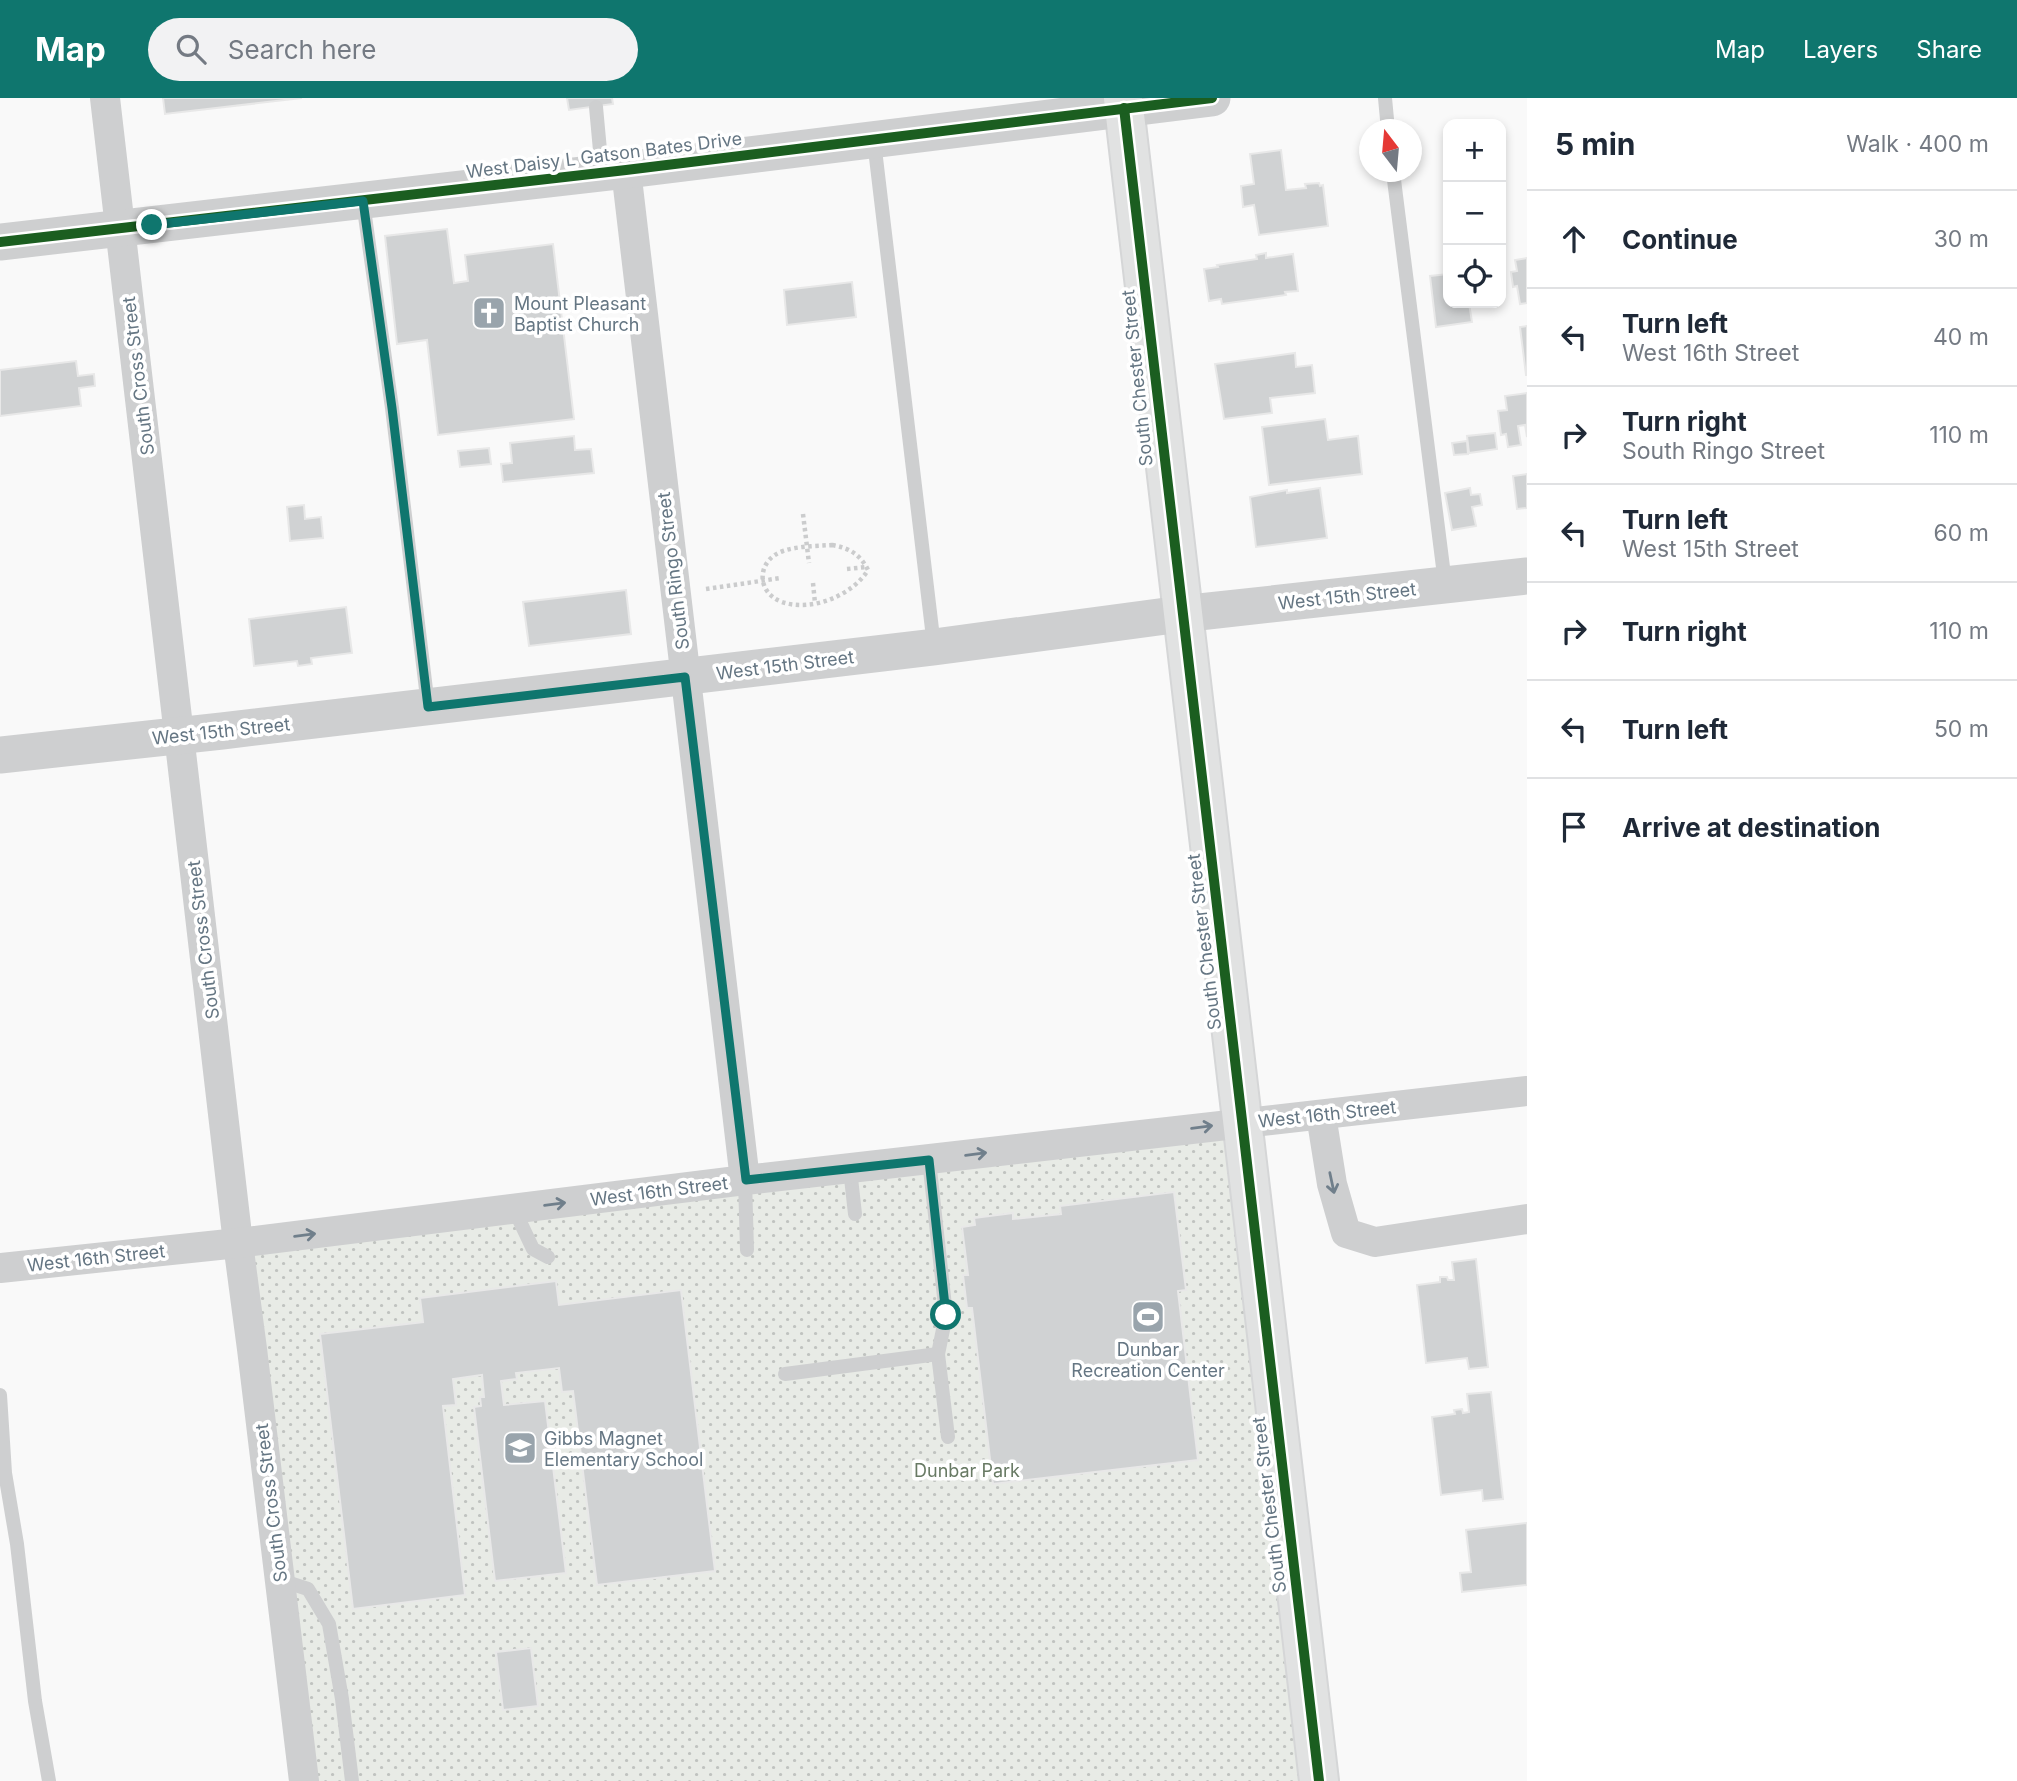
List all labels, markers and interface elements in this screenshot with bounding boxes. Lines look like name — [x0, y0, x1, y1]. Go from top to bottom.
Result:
search box — [148, 18, 638, 81]
text: Map — [35, 29, 106, 69]
icon: search — [172, 30, 210, 68]
text: Search here — [228, 34, 376, 65]
text: Map — [1715, 35, 1765, 64]
text: Layers — [1803, 35, 1878, 64]
text: Share — [1916, 35, 1982, 64]
north arrow — [1359, 119, 1422, 182]
map controls — [1443, 119, 1506, 308]
button: + — [1443, 119, 1506, 182]
text: 5 min — [1555, 126, 1635, 162]
street label: West Daisy L Gatson Bates Drive — [465, 128, 743, 182]
text: Walk · 400 m — [1846, 130, 1989, 158]
button: − — [1443, 182, 1506, 245]
route end — [136, 209, 167, 240]
icon: ahead — [1555, 220, 1593, 258]
text: Continue — [1622, 224, 1738, 255]
text: 30 m — [1934, 225, 1989, 253]
button: locate — [1443, 245, 1506, 308]
street label: South Chester Street — [1117, 289, 1157, 467]
place label: Mount Pleasant Baptist Church — [514, 293, 646, 335]
church icon: Mount Pleasant Baptist Church — [470, 294, 508, 332]
street label: South Cross Street — [118, 295, 158, 457]
text: Turn left — [1622, 308, 1728, 339]
icon: left — [1555, 318, 1593, 356]
text: 40 m — [1933, 323, 1989, 351]
text: West 16th Street — [1622, 339, 1799, 367]
text: Turn right — [1622, 406, 1747, 437]
icon: right — [1555, 416, 1593, 454]
text: 110 m — [1929, 421, 1989, 449]
text: South Ringo Street — [1622, 437, 1825, 465]
street label: South Ringo Street — [653, 491, 693, 651]
text: Turn left — [1622, 504, 1728, 535]
icon: left — [1555, 514, 1593, 552]
text: 60 m — [1934, 519, 1989, 547]
text: West 15th Street — [1622, 535, 1799, 563]
street label: West 15th Street — [1277, 578, 1417, 614]
icon: right — [1555, 612, 1593, 650]
text: Turn right — [1622, 616, 1747, 647]
text: 110 m — [1929, 617, 1989, 645]
street label: West 15th Street — [715, 646, 855, 684]
icon: left — [1555, 710, 1593, 748]
street label: West 15th Street — [151, 713, 291, 749]
text: Turn left — [1622, 714, 1728, 745]
text: 50 m — [1934, 715, 1989, 743]
icon: arrive — [1555, 808, 1593, 846]
text: Arrive at destination — [1622, 812, 1881, 843]
street label: South Chester Street — [1183, 853, 1225, 1031]
street label: South Cross Street — [183, 859, 223, 1021]
street label: West 16th Street — [1257, 1096, 1397, 1132]
one-way arrow — [1190, 1121, 1213, 1134]
one-way arrow — [964, 1148, 987, 1161]
one-way arrow — [1326, 1171, 1340, 1194]
street label: West 16th Street — [589, 1172, 729, 1210]
one-way arrow — [544, 1197, 566, 1210]
one-way arrow — [294, 1228, 316, 1241]
street label: West 16th Street — [26, 1240, 166, 1276]
sports icon: Dunbar Recreation Center — [1129, 1298, 1167, 1336]
route start — [930, 1299, 961, 1330]
place label: Dunbar Recreation Center — [1071, 1339, 1225, 1381]
street label: South Chester Street — [1248, 1416, 1290, 1594]
street label: South Cross Street — [251, 1422, 291, 1584]
place label: Gibbs Magnet Elementary School — [544, 1428, 703, 1470]
school or university icon: Gibbs Magnet Elementary School — [501, 1429, 539, 1467]
park label: Dunbar Park — [914, 1460, 1020, 1481]

